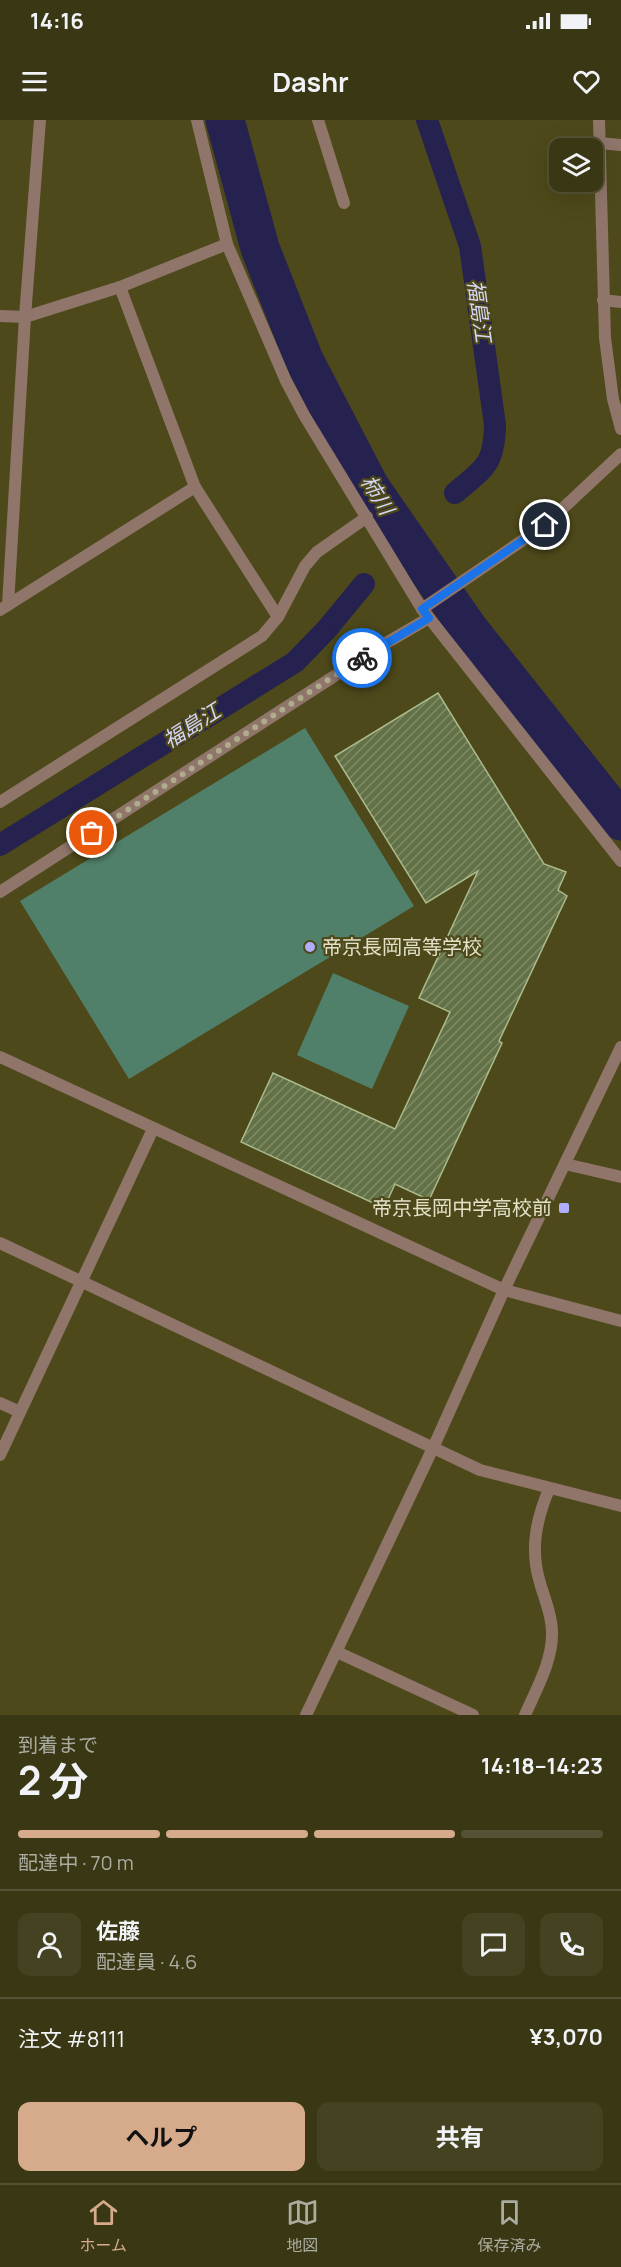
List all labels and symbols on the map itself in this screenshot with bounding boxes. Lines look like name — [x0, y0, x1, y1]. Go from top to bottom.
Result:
water label: 福島江 — [462, 278, 499, 346]
water label: 柿川 — [355, 469, 402, 521]
pin — [519, 499, 570, 550]
courier — [332, 628, 392, 688]
water label: 福島江 — [157, 696, 227, 754]
pin — [66, 807, 117, 858]
place label: 帝京長岡高等学校 — [322, 933, 482, 960]
marker: 帝京長岡高等学校 — [303, 940, 317, 954]
place label: 帝京長岡中学高校前 — [372, 1194, 552, 1221]
marker: 帝京長岡中学高校前 — [557, 1201, 571, 1215]

